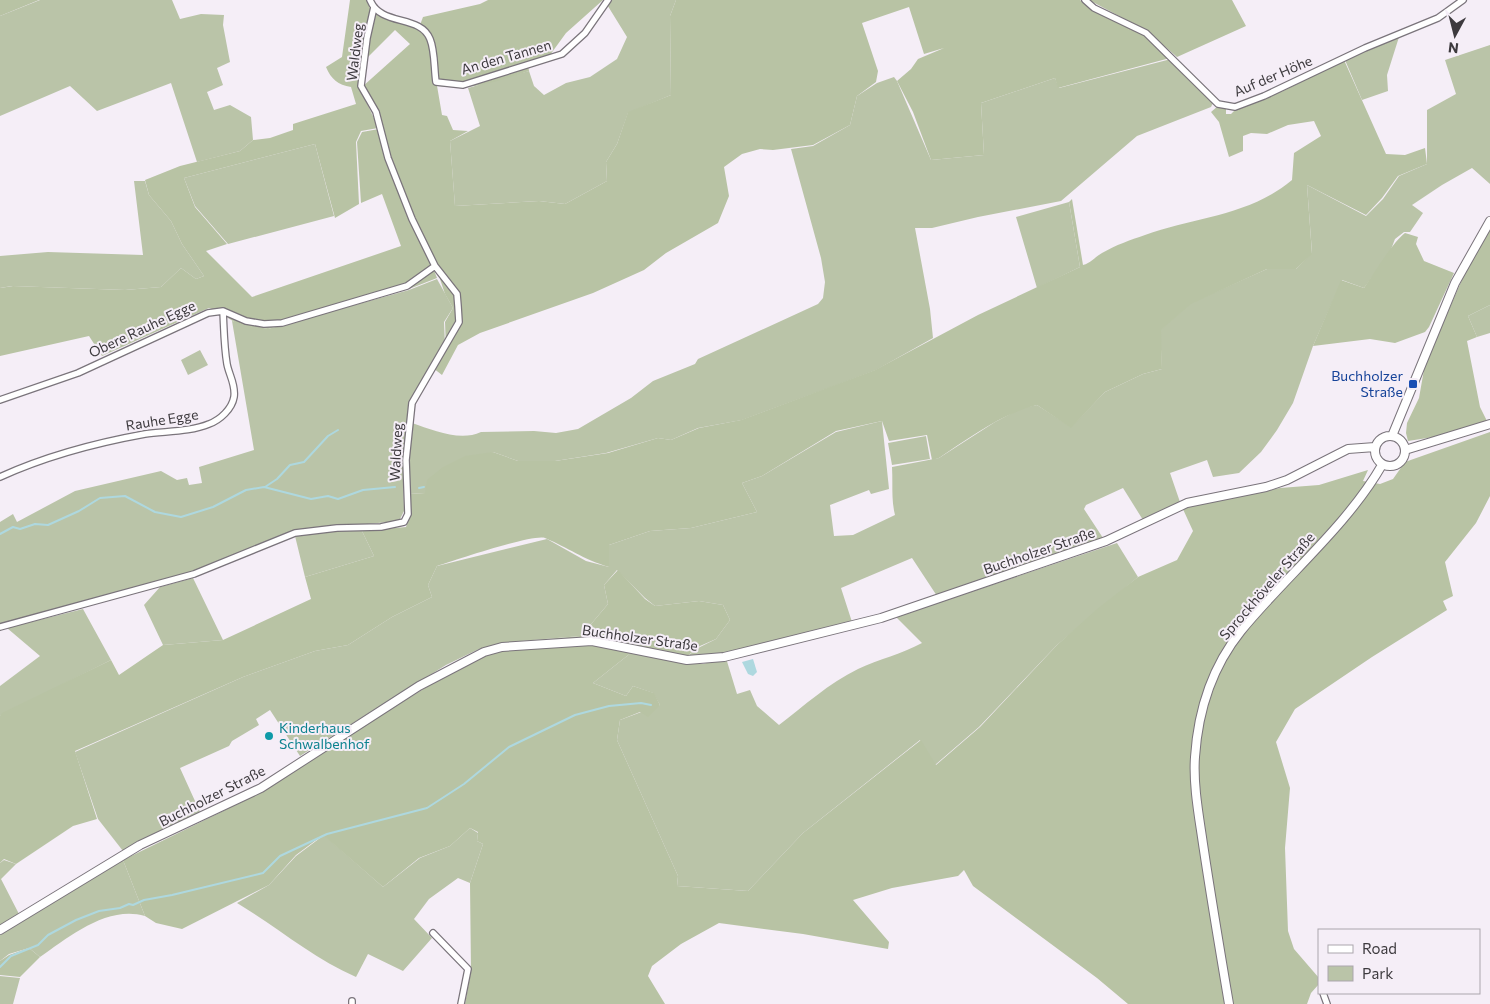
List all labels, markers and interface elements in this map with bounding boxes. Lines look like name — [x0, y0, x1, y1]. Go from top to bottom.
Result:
north arrow — [1430, 10, 1480, 60]
street label: Waldweg — [343, 21, 367, 82]
street label: An den Tannen — [459, 36, 553, 78]
text: N — [1447, 39, 1460, 57]
street label: Auf der Höhe — [1231, 51, 1315, 100]
street label: Obere Rauhe Egge — [86, 296, 198, 361]
place label: Buchholzer Straße — [1331, 367, 1403, 400]
marker: Buchholzer Straße — [1407, 378, 1419, 390]
street label: Rauhe Egge — [124, 405, 199, 434]
street label: Waldweg — [385, 422, 406, 482]
street label: Buchholzer Straße — [981, 523, 1097, 578]
street label: Sprockhöveler Straße — [1215, 528, 1318, 643]
street label: Buchholzer Straße — [581, 621, 699, 654]
place label: Kinderhaus Schwalbenhof — [279, 719, 370, 752]
marker: Kinderhaus Schwalbenhof — [263, 730, 275, 742]
street label: Buchholzer Straße — [156, 761, 268, 830]
legend — [1318, 929, 1480, 994]
text: Road — [1362, 939, 1397, 957]
text: Park — [1362, 964, 1393, 982]

